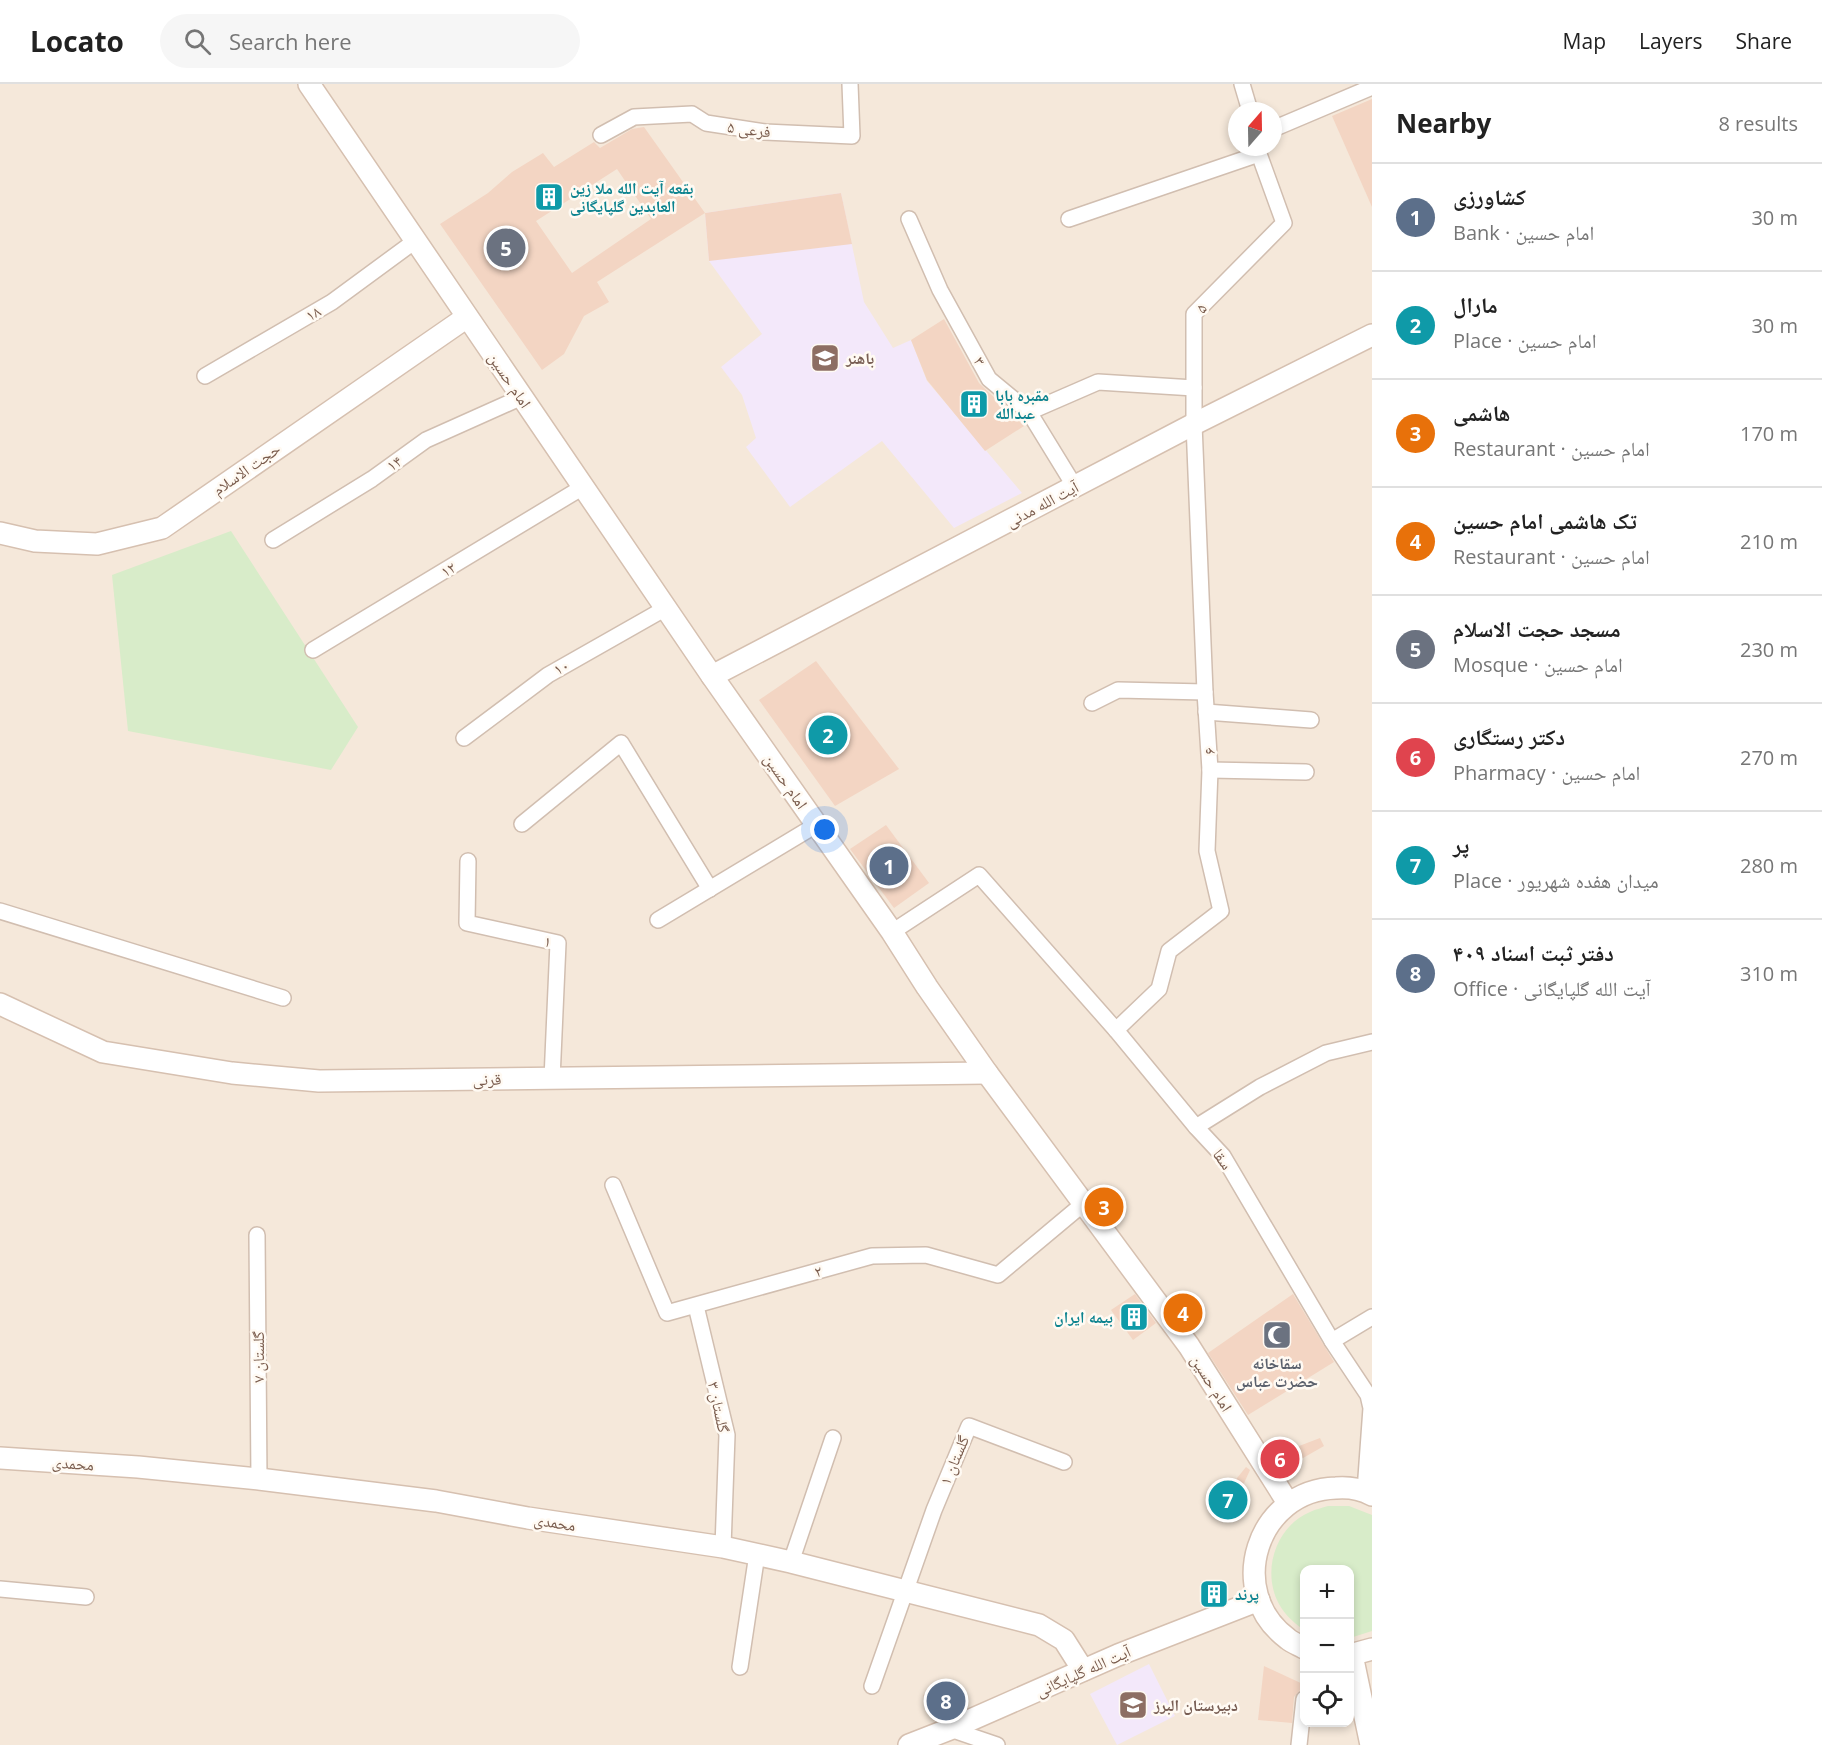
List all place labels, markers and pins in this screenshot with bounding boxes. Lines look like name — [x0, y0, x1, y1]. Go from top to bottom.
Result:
place label: بقعه آیت الله ملا زین العابدین گلپایگانی — [570, 177, 694, 217]
building icon: بقعه آیت الله ملا زین العابدین گلپایگانی — [533, 181, 565, 213]
pin: 5 — [486, 226, 526, 270]
school or university icon: باهنر — [809, 342, 841, 374]
place label: باهنر — [845, 347, 874, 369]
place label: مقبره بابا عبدالله — [995, 384, 1049, 424]
building icon: مقبره بابا عبدالله — [958, 388, 990, 420]
pin: 2 — [808, 712, 848, 758]
pin: 1 — [870, 844, 908, 888]
pin: 3 — [1084, 1184, 1124, 1230]
pin: 4 — [1164, 1290, 1202, 1336]
building icon: بیمه ایران — [1118, 1301, 1150, 1333]
place label: بیمه ایران — [1054, 1306, 1113, 1328]
mosque icon: سقاخانه حضرت عباس — [1261, 1319, 1293, 1351]
place label: سقاخانه حضرت عباس — [1236, 1352, 1318, 1392]
pin: 6 — [1260, 1436, 1300, 1482]
pin: 7 — [1208, 1478, 1248, 1522]
building icon: پرند — [1198, 1578, 1230, 1610]
place label: پرند — [1235, 1583, 1259, 1605]
pin: 8 — [926, 1678, 966, 1724]
school or university icon: دبیرستان البرز — [1117, 1689, 1149, 1721]
place label: دبیرستان البرز — [1153, 1694, 1238, 1716]

